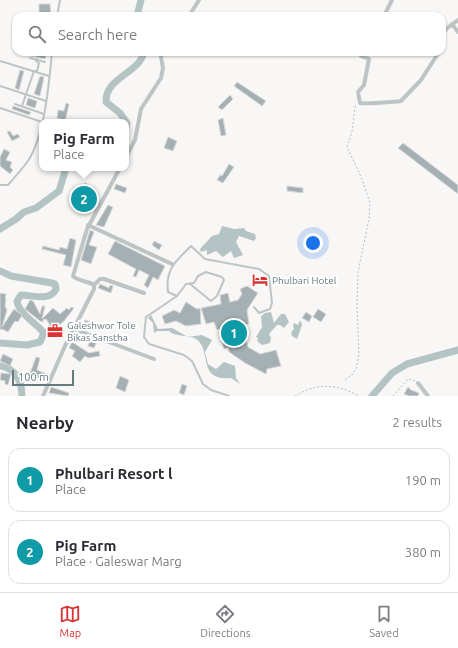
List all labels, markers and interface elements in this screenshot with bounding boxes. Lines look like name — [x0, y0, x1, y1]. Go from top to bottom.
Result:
search box — [12, 12, 446, 56]
icon: search — [26, 23, 48, 45]
text: Search here — [58, 26, 137, 43]
popup — [39, 119, 129, 171]
text: Pig Farm — [53, 130, 115, 147]
text: Place — [53, 147, 84, 161]
pin: 2 — [71, 184, 97, 214]
your location — [303, 233, 323, 253]
hotel icon: Phulbari Hotel — [251, 271, 269, 289]
place label: Phulbari Hotel — [272, 275, 337, 286]
pin: 1 — [221, 318, 247, 348]
place label: Galeshwor Tole Bikas Sanstha — [67, 320, 136, 343]
office icon: Galeshwor Tole Bikas Sanstha — [46, 322, 64, 340]
scale bar — [12, 368, 74, 387]
text: 100 m — [18, 371, 49, 383]
text: Nearby — [16, 413, 74, 432]
text: 2 results — [392, 415, 442, 429]
text: Phulbari Resort l — [55, 465, 173, 482]
text: 1 — [26, 473, 34, 487]
text: 190 m — [405, 473, 441, 487]
text: Place — [55, 482, 86, 496]
text: Pig Farm — [55, 537, 116, 554]
text: 2 — [26, 545, 34, 559]
text: 380 m — [405, 545, 441, 559]
text: Place · Galeswar Marg — [55, 554, 182, 568]
tab: Map — [59, 603, 81, 639]
tab: Directions — [200, 603, 251, 639]
tab: Saved — [369, 603, 399, 639]

